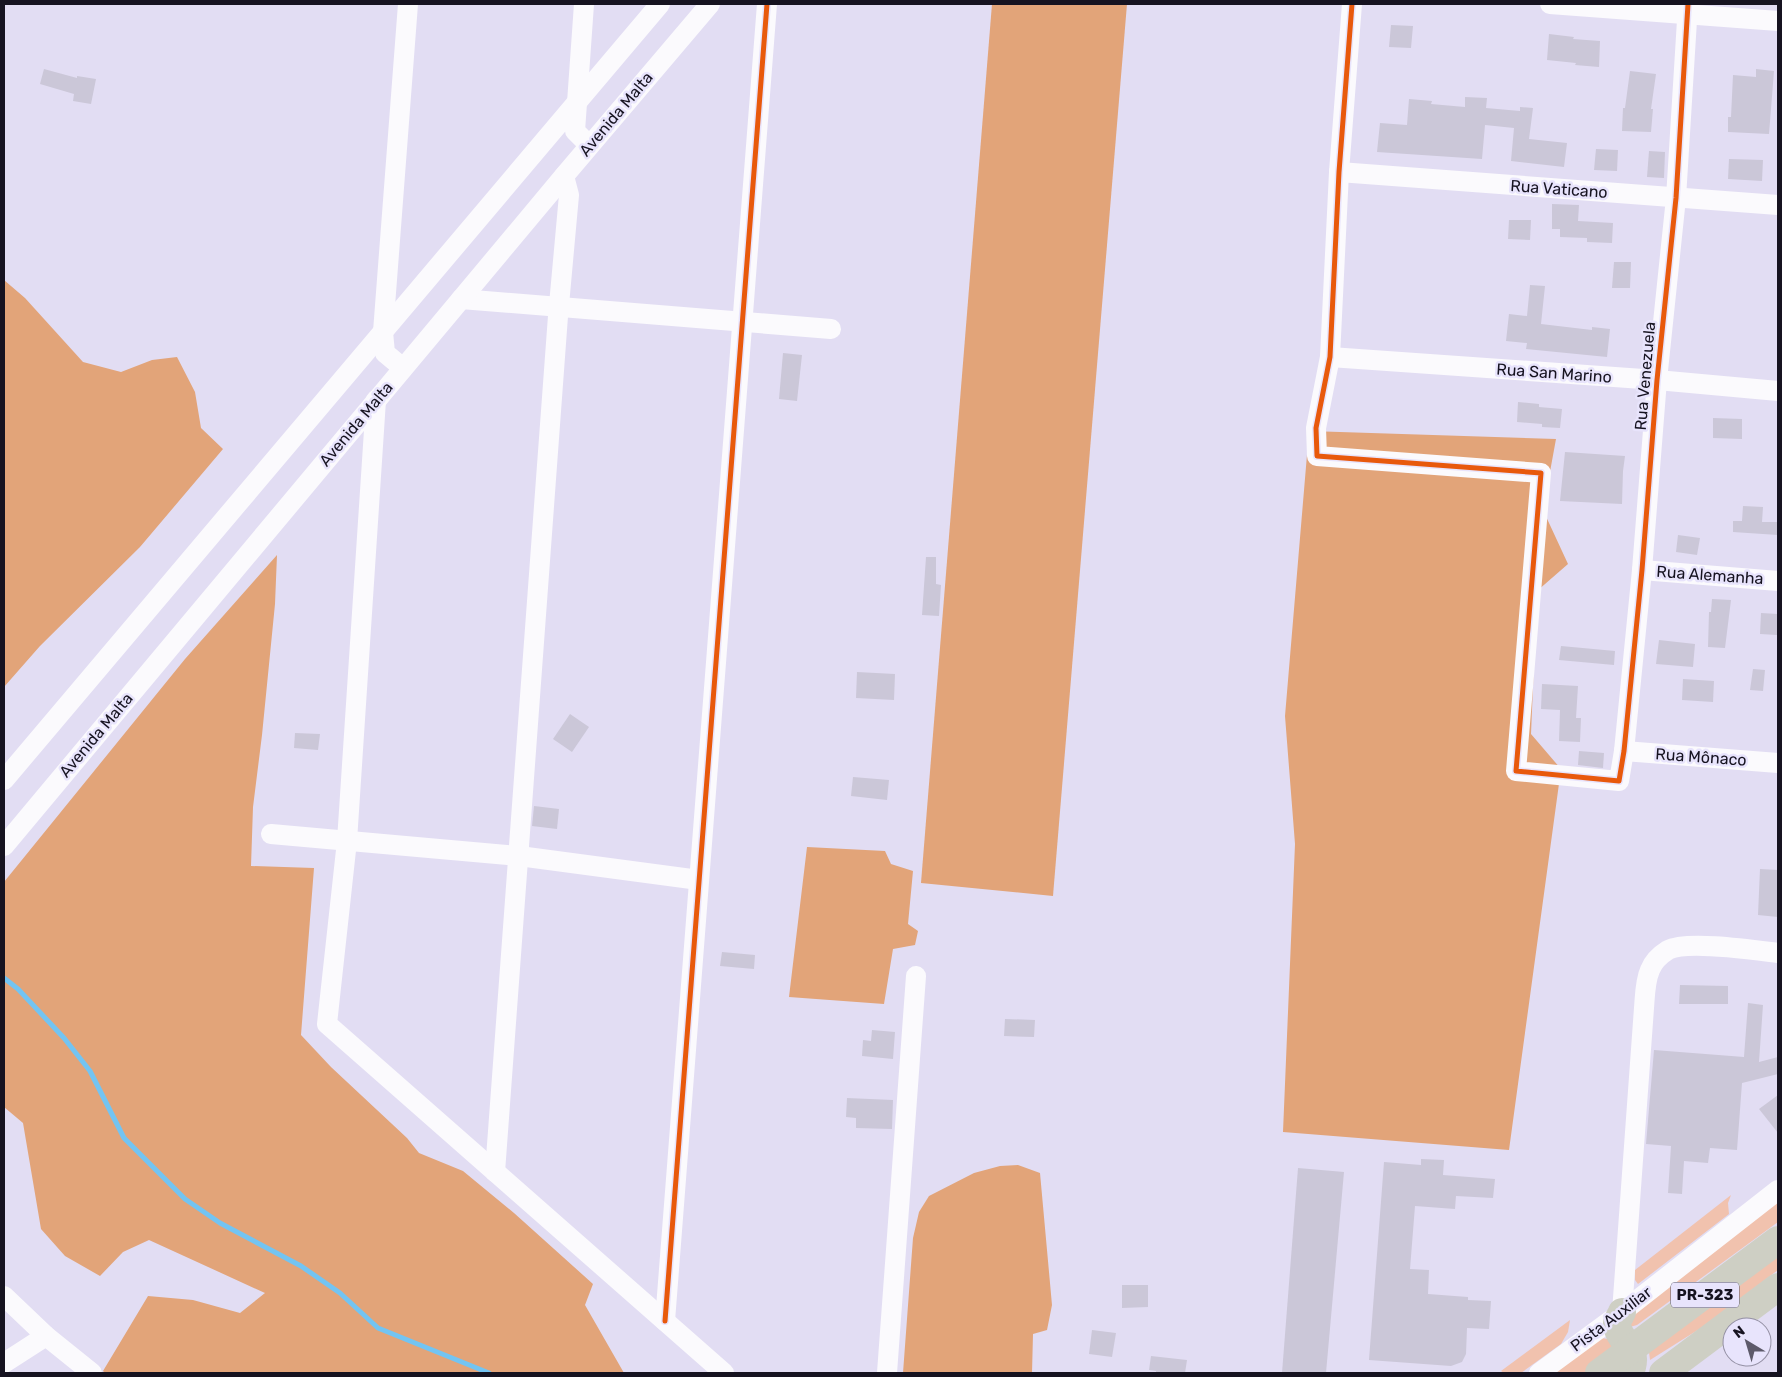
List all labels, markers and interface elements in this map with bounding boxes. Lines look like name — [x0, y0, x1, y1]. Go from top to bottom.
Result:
street label: Avenida Malta — [575, 68, 657, 160]
street label: Rua Vaticano — [1510, 176, 1608, 202]
street label: Rua Venezuela — [1631, 321, 1659, 431]
street label: Rua San Marino — [1496, 359, 1612, 387]
street label: Avenida Malta — [315, 378, 397, 470]
street label: Rua Alemanha — [1656, 562, 1764, 588]
street label: Avenida Malta — [55, 689, 137, 781]
street label: Rua Mônaco — [1655, 744, 1747, 770]
street label: Pista Auxiliar — [1567, 1282, 1655, 1356]
road number: PR-323 — [1671, 1282, 1739, 1308]
north arrow — [1722, 1317, 1772, 1367]
text: N — [1730, 1322, 1749, 1342]

